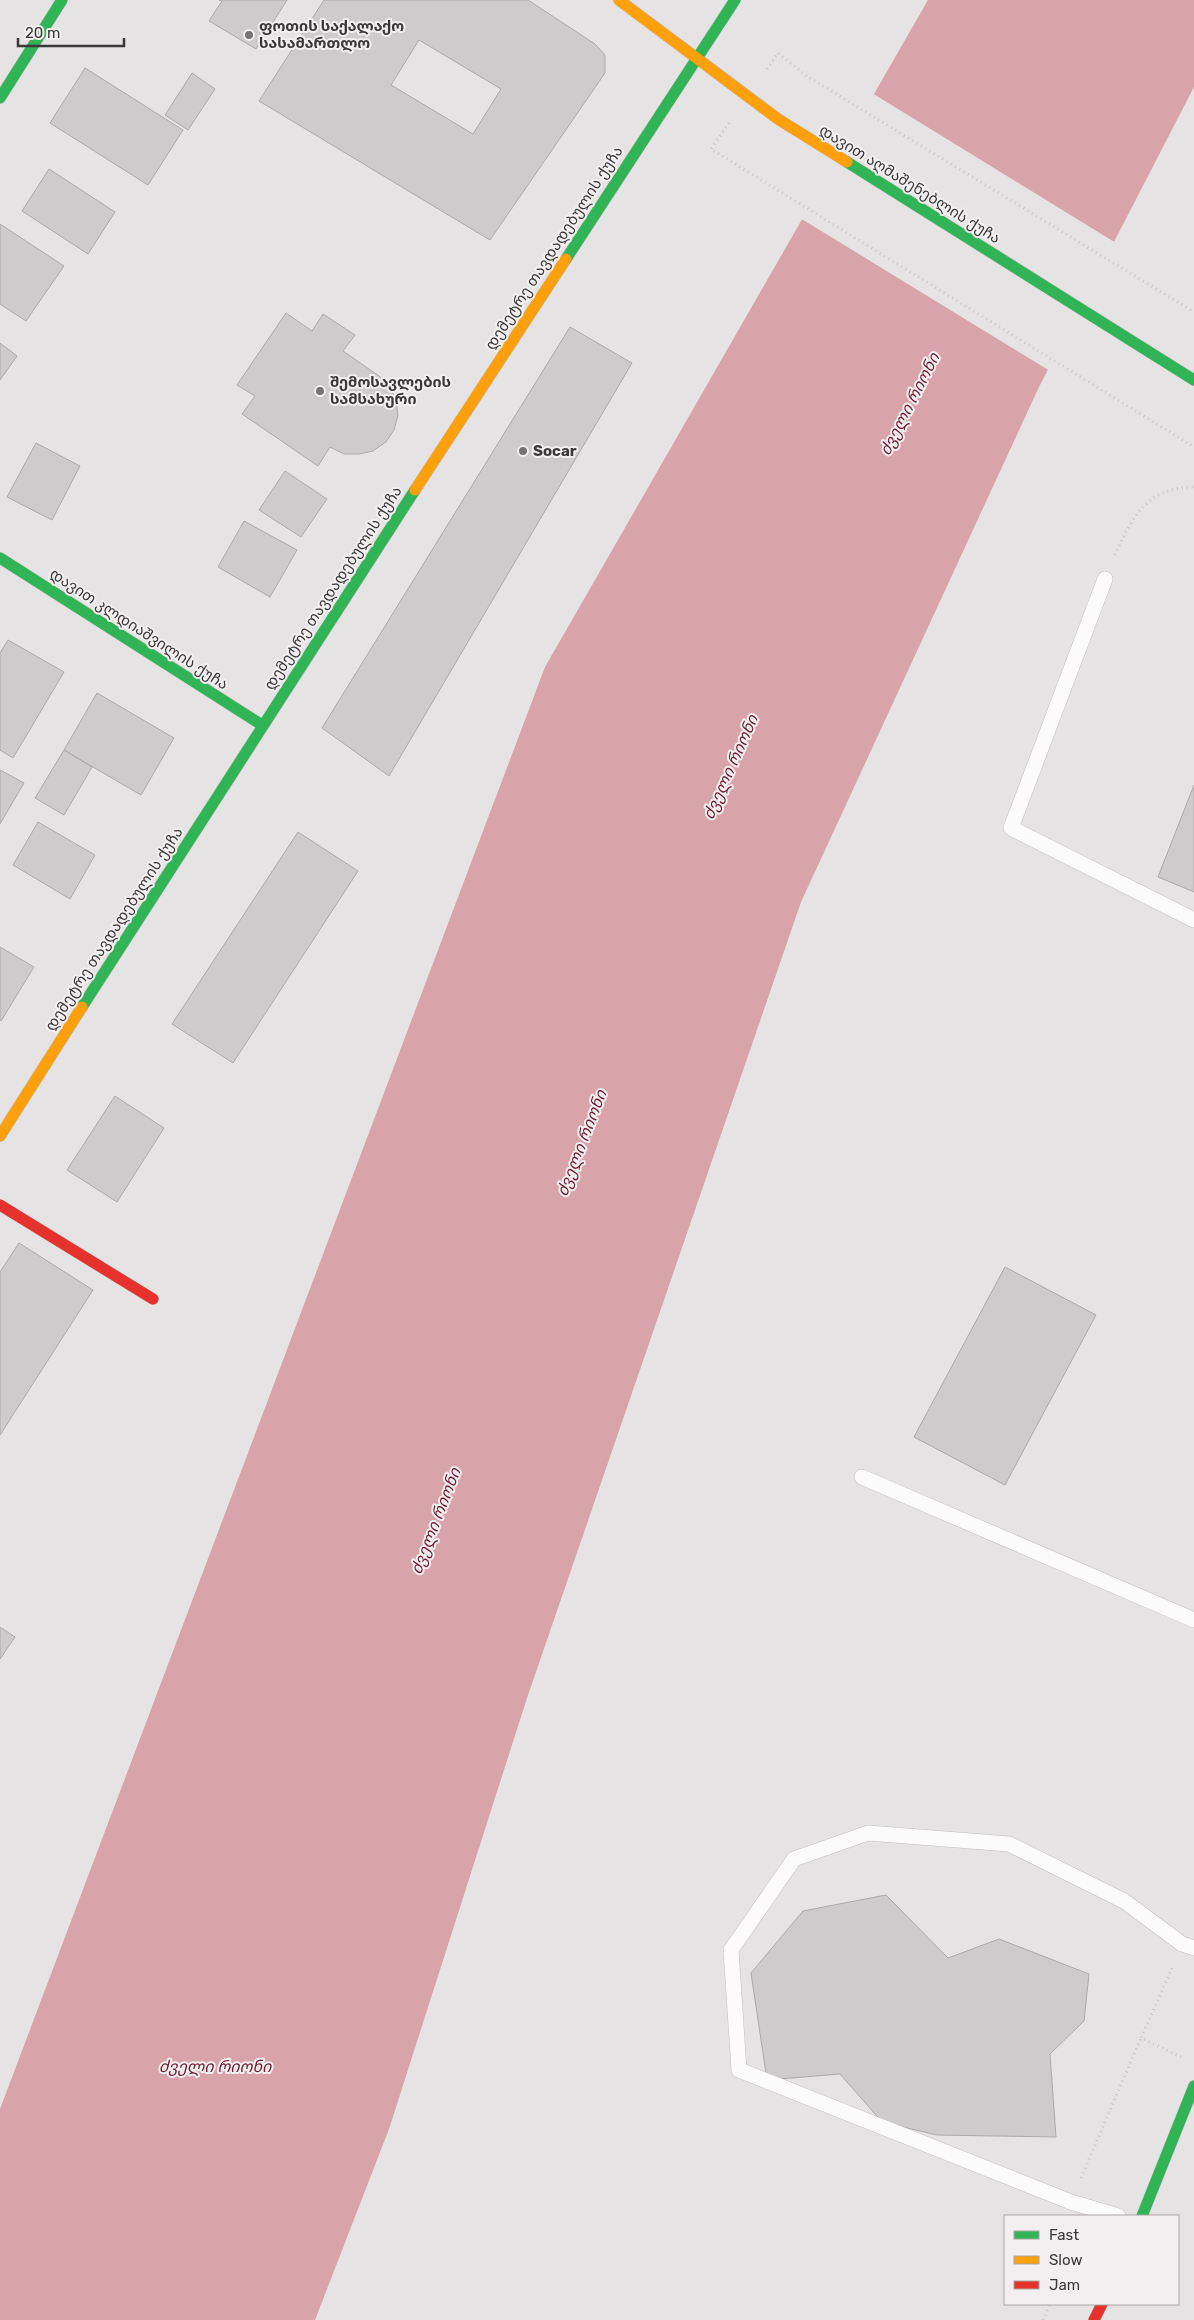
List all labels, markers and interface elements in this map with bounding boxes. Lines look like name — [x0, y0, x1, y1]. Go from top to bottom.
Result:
scale bar — [18, 15, 124, 47]
place label: ფოთის საქალაქო სასამართლო — [259, 17, 404, 52]
text: 20 m — [25, 24, 60, 42]
marker: ფოთის საქალაქო სასამართლო — [243, 29, 255, 41]
street label: დავით აღმაშენებლის ქუჩა — [816, 121, 1004, 247]
street label: დემეტრე თავდადებულის ქუჩა — [481, 143, 627, 353]
water label: ძველი რიონი — [875, 349, 944, 459]
place label: შემოსავლების სამსახური — [330, 373, 451, 408]
marker: შემოსავლების სამსახური — [314, 385, 326, 397]
place label: Socar — [533, 442, 577, 460]
marker: Socar — [517, 445, 529, 457]
street label: დემეტრე თავდადებულის ქუჩა — [260, 483, 406, 693]
street label: დავით კლდიაშვილის ქუჩა — [47, 565, 231, 693]
water label: ძველი რიონი — [699, 711, 762, 822]
street label: დემეტრე თავდადებულის ქუჩა — [41, 824, 187, 1034]
water label: ძველი რიონი — [552, 1087, 611, 1199]
water label: ძველი რიონი — [406, 1465, 465, 1577]
water label: ძველი რიონი — [159, 2057, 272, 2076]
legend — [1004, 2215, 1179, 2305]
text: Fast — [1049, 2226, 1079, 2244]
text: Slow — [1049, 2251, 1082, 2269]
text: Jam — [1049, 2276, 1080, 2294]

